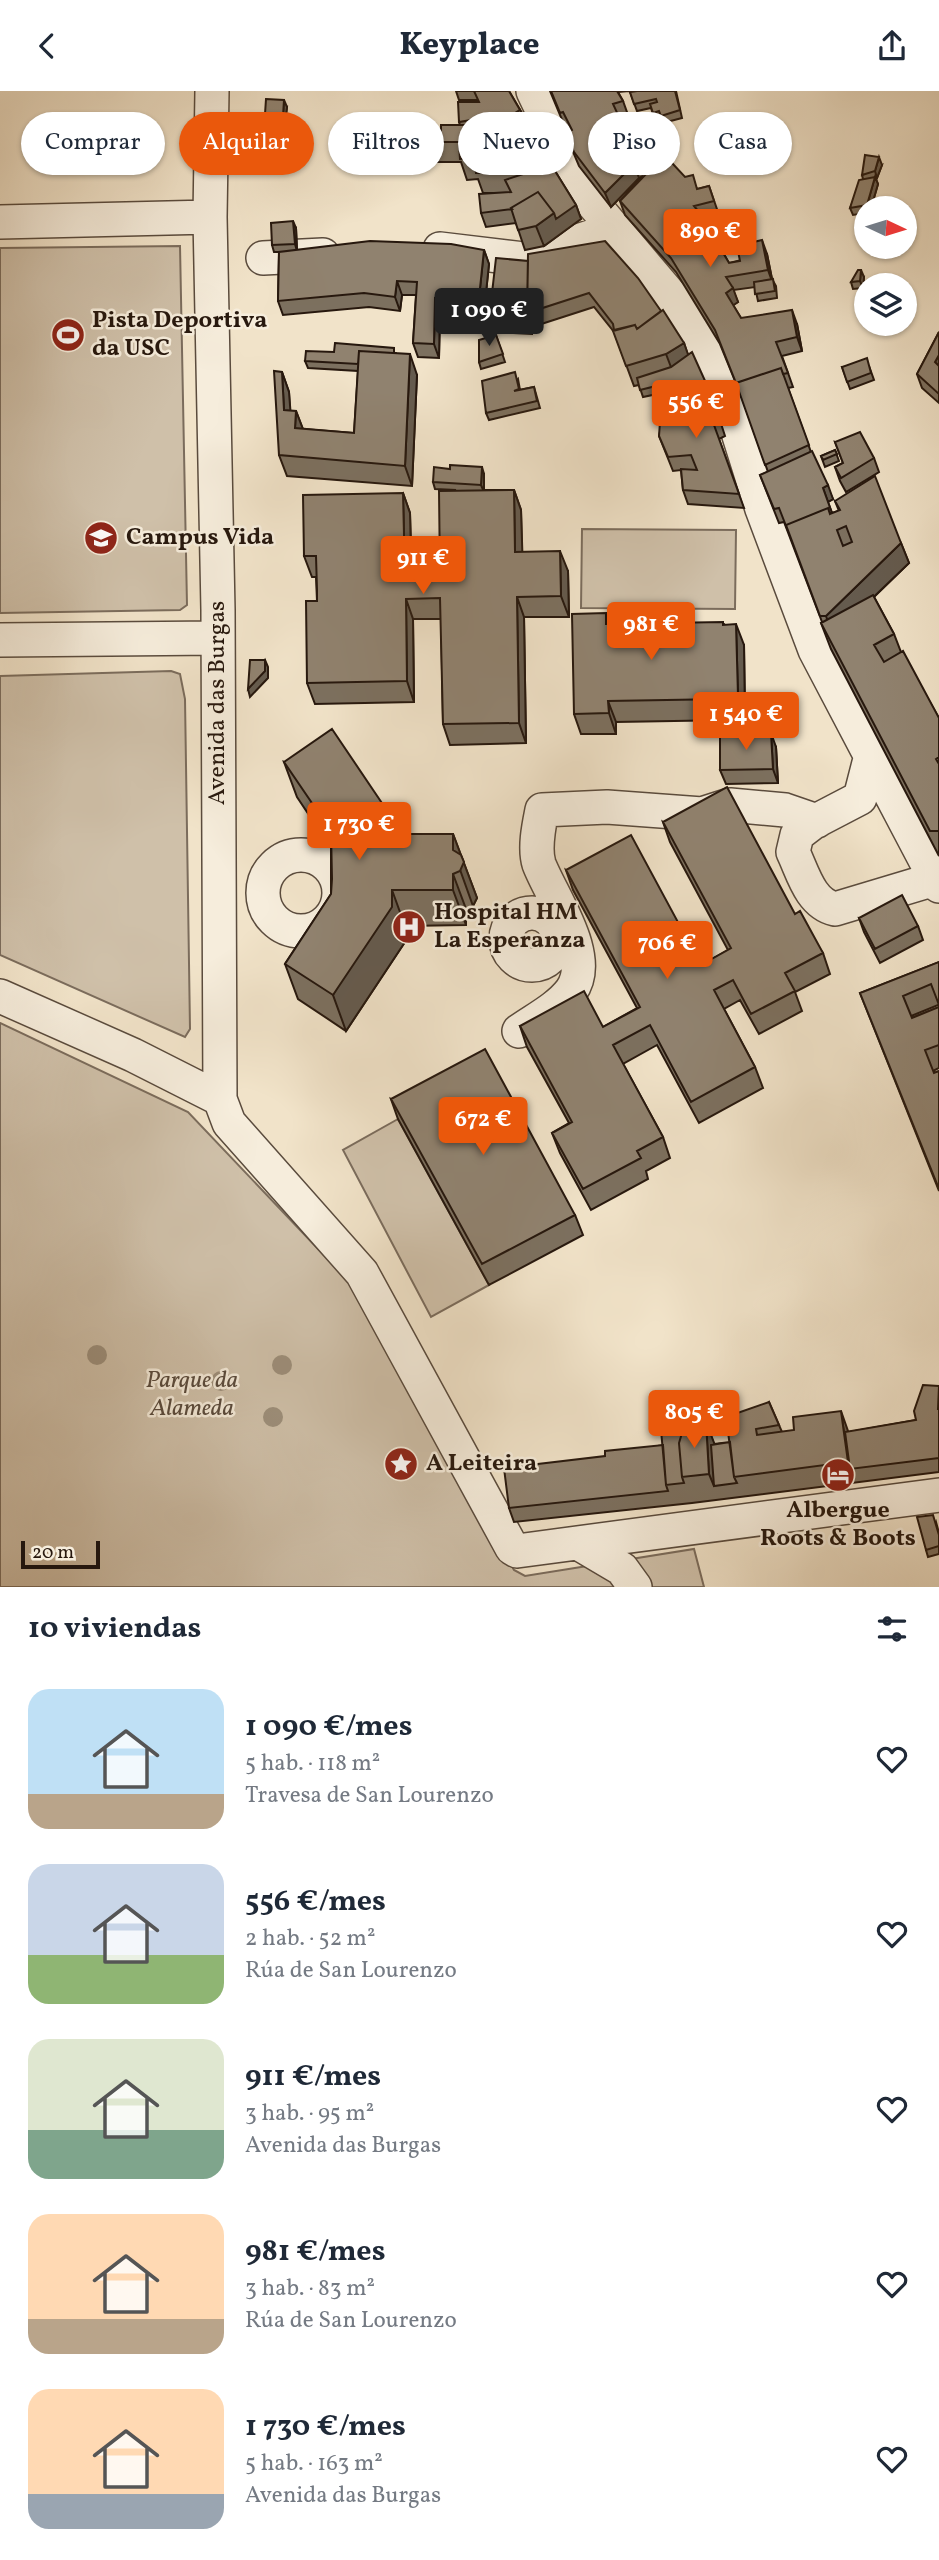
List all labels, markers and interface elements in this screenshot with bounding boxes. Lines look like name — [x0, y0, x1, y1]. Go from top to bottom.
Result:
text: Keyplace — [399, 24, 540, 68]
icon: back — [28, 27, 66, 65]
icon: share — [873, 27, 911, 65]
chip: Comprar — [21, 112, 165, 175]
chip: Alquilar — [179, 112, 314, 175]
chip: Filtros — [328, 112, 444, 175]
chip: Nuevo — [458, 112, 574, 175]
chip: Piso — [588, 112, 680, 175]
chip: Casa — [694, 112, 792, 175]
north arrow — [854, 196, 917, 259]
map controls — [854, 196, 917, 336]
pin: 890 € — [661, 209, 759, 269]
text: 890 € — [679, 216, 741, 248]
button: layers — [854, 273, 917, 336]
pin: 1 090 € — [424, 289, 554, 348]
text: 1 090 € — [451, 295, 527, 327]
place label: Pista Deportiva da USC — [92, 304, 267, 366]
sports icon: Pista Deportiva da USC — [49, 316, 87, 354]
pin: 556 € — [647, 381, 745, 440]
text: 556 € — [668, 387, 724, 419]
school or university icon: Campus Vida — [82, 519, 120, 557]
place label: Campus Vida — [126, 521, 274, 555]
pin: 911 € — [374, 537, 472, 596]
text: 911 € — [397, 543, 449, 575]
street label: Avenida das Burgas — [201, 601, 235, 805]
pin: 981 € — [602, 603, 700, 662]
text: 981 € — [623, 609, 679, 641]
pin: 1 540 € — [681, 693, 811, 752]
text: 1 540 € — [709, 699, 783, 731]
pin: 1 730 € — [294, 803, 424, 862]
text: 1 730 € — [323, 809, 395, 841]
place label: Hospital HM La Esperanza — [434, 896, 585, 958]
hospital icon: Hospital HM La Esperanza — [390, 908, 428, 946]
pin: 706 € — [618, 921, 716, 981]
text: 706 € — [638, 928, 696, 960]
pin: 672 € — [434, 1097, 532, 1157]
text: 672 € — [455, 1104, 511, 1136]
park label: Parque da Alameda — [146, 1364, 238, 1426]
pin: 805 € — [645, 1391, 743, 1450]
text: 805 € — [664, 1397, 724, 1429]
place icon: A Leiteira — [382, 1445, 420, 1483]
place label: A Leiteira — [426, 1447, 537, 1481]
hotel icon: Albergue Roots & Boots — [819, 1456, 857, 1494]
place label: Albergue Roots & Boots — [760, 1494, 916, 1556]
scale bar — [21, 1538, 100, 1570]
text: 20 m — [32, 1540, 74, 1566]
text: 10 viviendas — [28, 1608, 201, 1650]
icon: filters — [873, 1610, 911, 1648]
text: 1 090 €/mes — [245, 1706, 413, 1748]
icon: home — [84, 1717, 168, 1801]
icon: heart — [873, 1740, 911, 1778]
text: 5 hab. · 118 m² — [245, 1748, 380, 1780]
text: Travesa de San Lourenzo — [245, 1780, 494, 1812]
text: 556 €/mes — [245, 1881, 386, 1923]
icon: home — [84, 1892, 168, 1976]
icon: heart — [873, 1915, 911, 1953]
text: 2 hab. · 52 m² — [245, 1923, 375, 1955]
text: Rúa de San Lourenzo — [245, 1955, 457, 1987]
text: 911 €/mes — [245, 2056, 381, 2098]
icon: home — [84, 2067, 168, 2151]
icon: heart — [873, 2090, 911, 2128]
text: 3 hab. · 95 m² — [245, 2098, 374, 2130]
text: Avenida das Burgas — [245, 2130, 441, 2162]
text: 981 €/mes — [245, 2231, 386, 2273]
icon: home — [84, 2242, 168, 2326]
icon: heart — [873, 2265, 911, 2303]
text: 3 hab. · 83 m² — [245, 2273, 375, 2305]
text: Rúa de San Lourenzo — [245, 2305, 457, 2337]
text: 1 730 €/mes — [245, 2406, 406, 2448]
icon: home — [84, 2417, 168, 2501]
icon: heart — [873, 2440, 911, 2478]
text: 5 hab. · 163 m² — [245, 2448, 383, 2480]
text: Avenida das Burgas — [245, 2480, 441, 2512]

